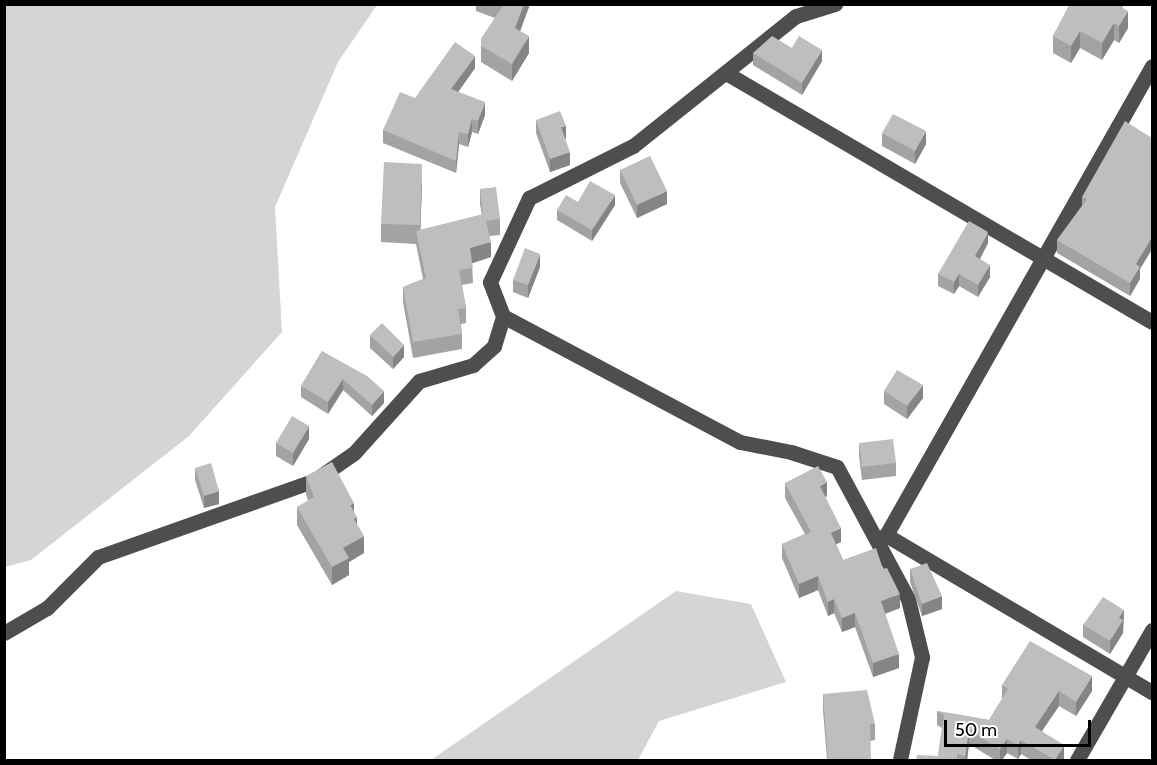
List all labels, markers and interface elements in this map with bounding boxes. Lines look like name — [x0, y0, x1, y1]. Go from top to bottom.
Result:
scale bar — [947, 708, 1094, 746]
text: 50 m — [955, 719, 997, 741]

